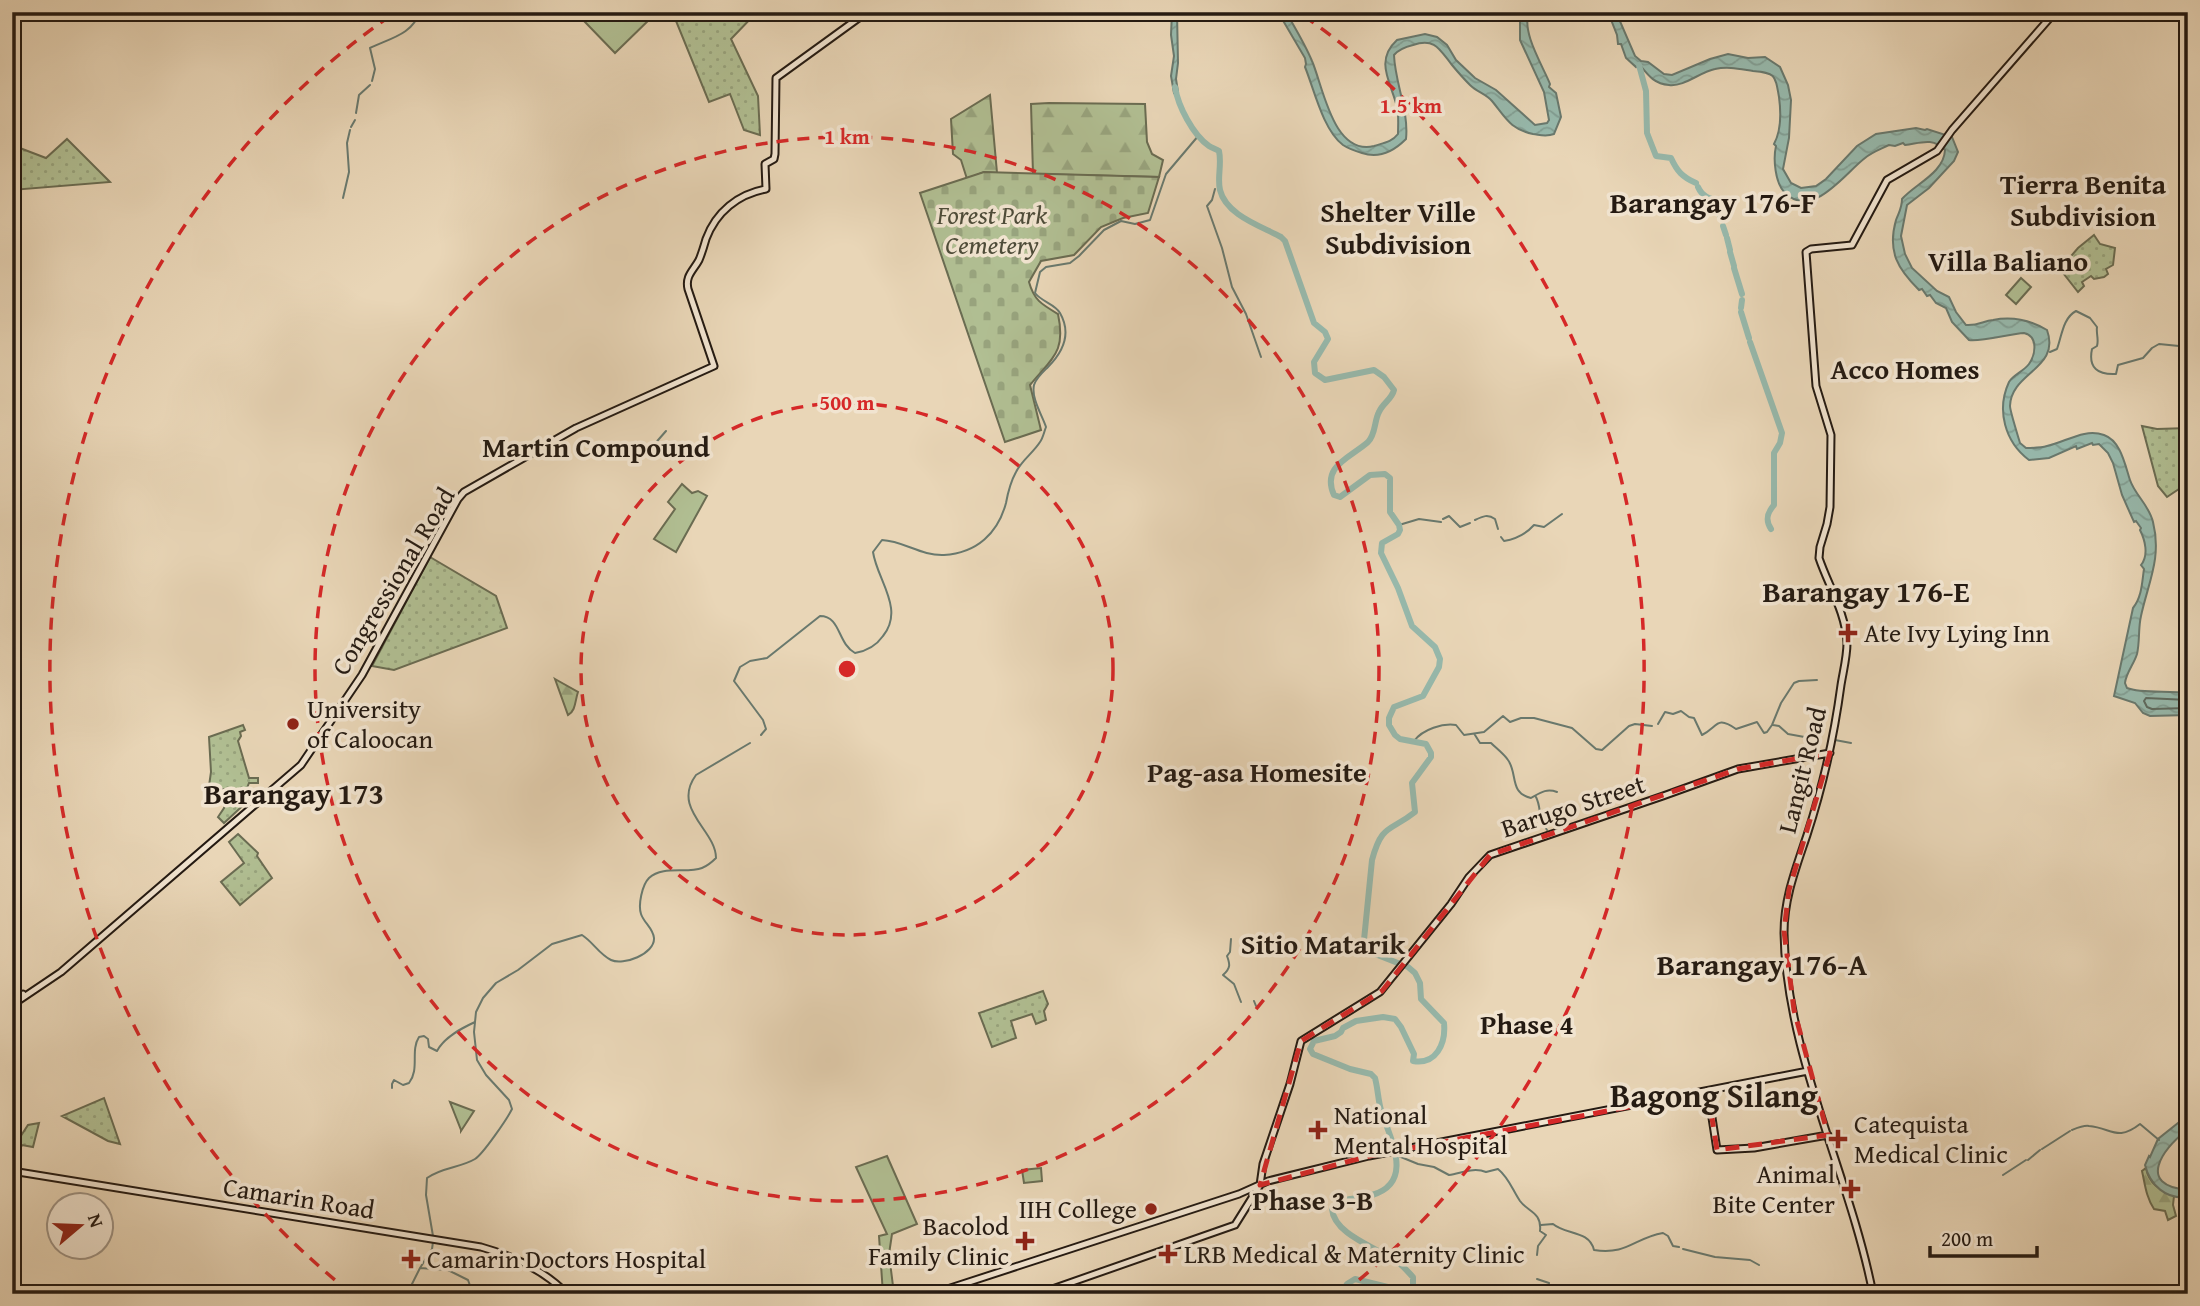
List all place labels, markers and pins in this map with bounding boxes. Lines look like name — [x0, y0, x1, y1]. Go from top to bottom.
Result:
place label: Ate Ivy Lying Inn — [1864, 613, 2050, 652]
marker: Ate Ivy Lying Inn — [1838, 623, 1858, 643]
centre of rings — [835, 657, 859, 681]
place label: University of Caloocan — [307, 689, 433, 758]
marker: University of Caloocan — [285, 716, 301, 732]
place label: National Mental Hospital — [1334, 1095, 1508, 1164]
place label: Catequista Medical Clinic — [1854, 1104, 2008, 1173]
marker: National Mental Hospital — [1308, 1120, 1328, 1140]
marker: Catequista Medical Clinic — [1828, 1129, 1848, 1149]
place label: Animal Bite Center — [1713, 1154, 1835, 1223]
marker: Animal Bite Center — [1841, 1179, 1861, 1199]
place label: IIH College — [1019, 1189, 1137, 1228]
marker: IIH College — [1143, 1201, 1159, 1217]
place label: Bacolod Family Clinic — [868, 1206, 1009, 1275]
marker: Bacolod Family Clinic — [1015, 1231, 1035, 1251]
place label: LRB Medical & Maternity Clinic — [1184, 1234, 1525, 1273]
place label: Camarin Doctors Hospital — [427, 1239, 706, 1278]
marker: LRB Medical & Maternity Clinic — [1158, 1244, 1178, 1264]
marker: Camarin Doctors Hospital — [401, 1249, 421, 1269]

